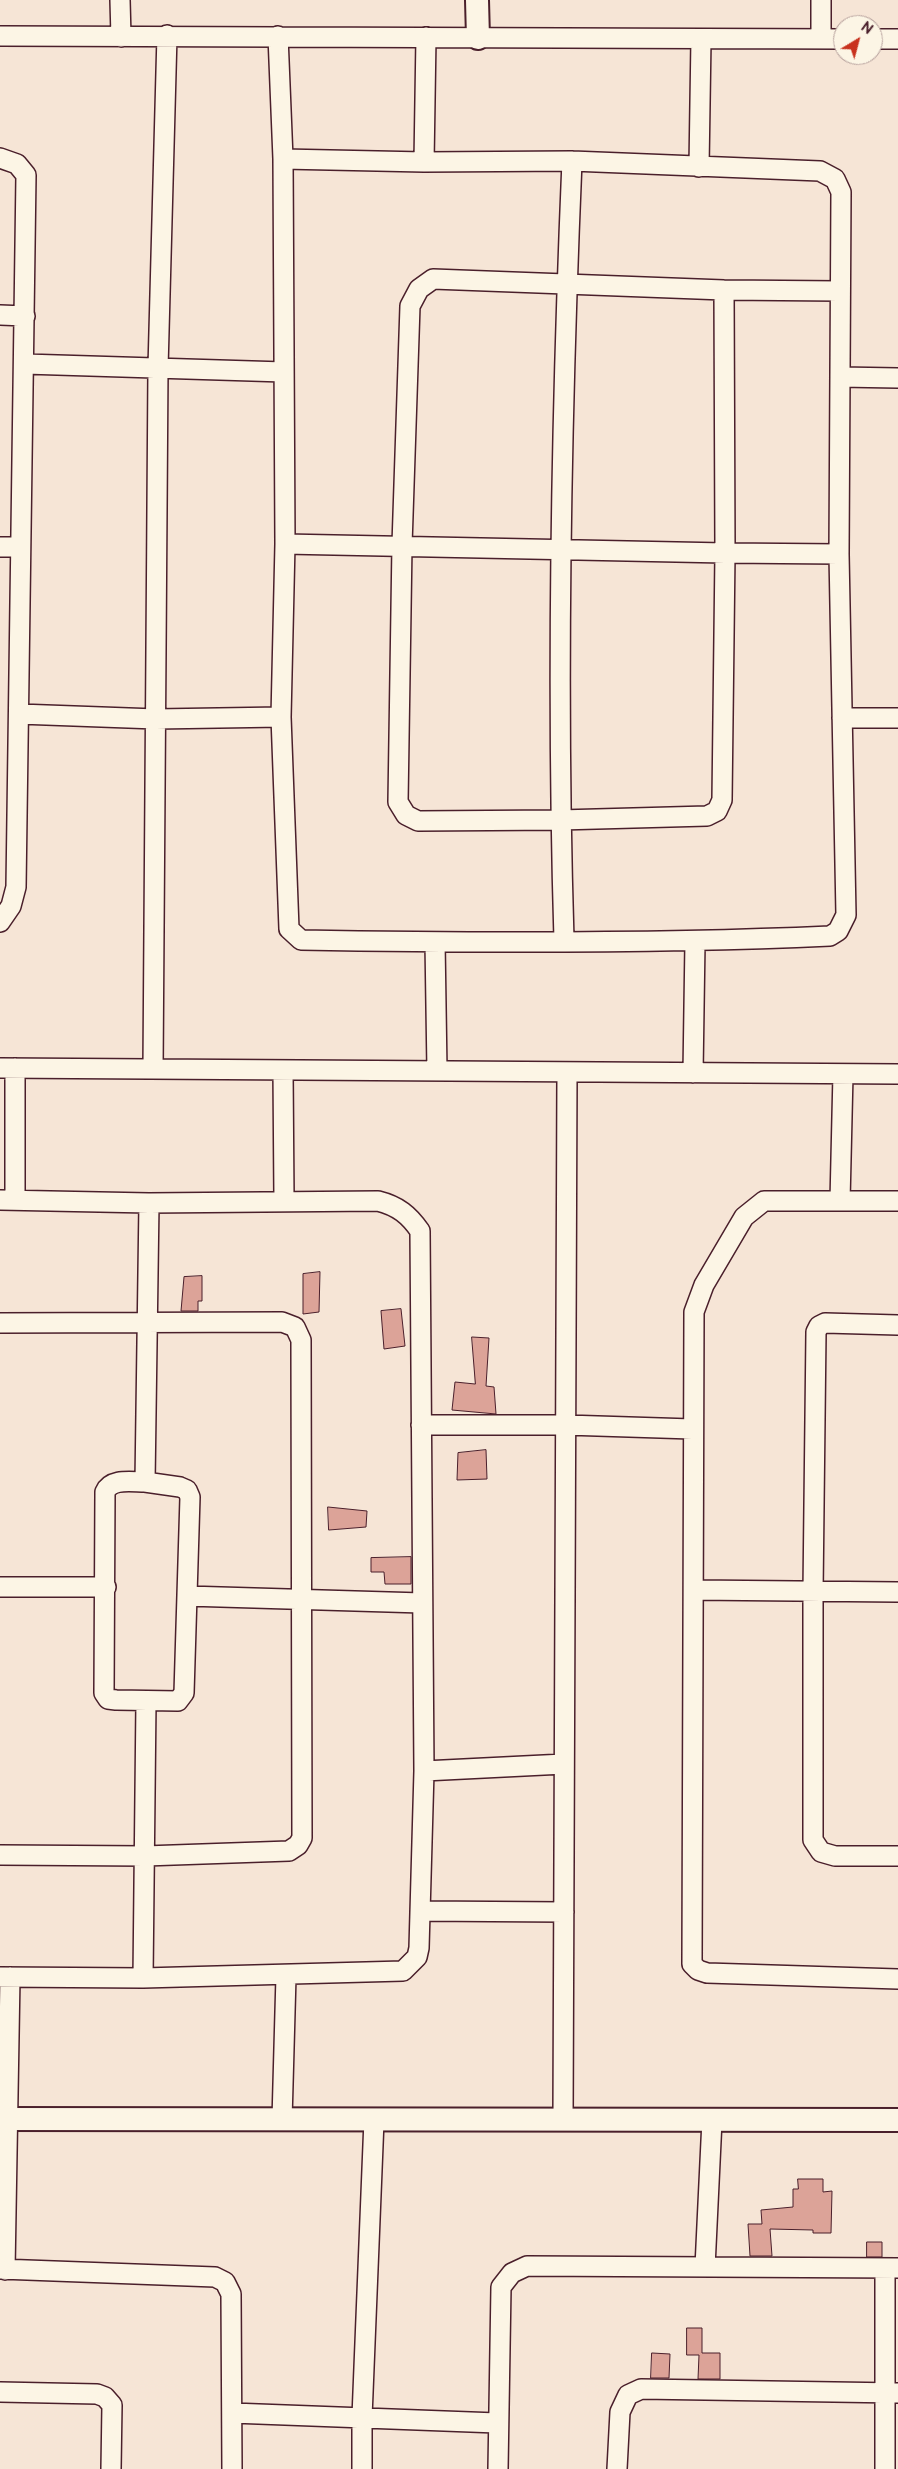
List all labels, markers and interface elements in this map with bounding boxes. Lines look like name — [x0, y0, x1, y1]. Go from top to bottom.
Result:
north arrow — [833, 15, 883, 65]
text: N — [857, 18, 876, 38]

